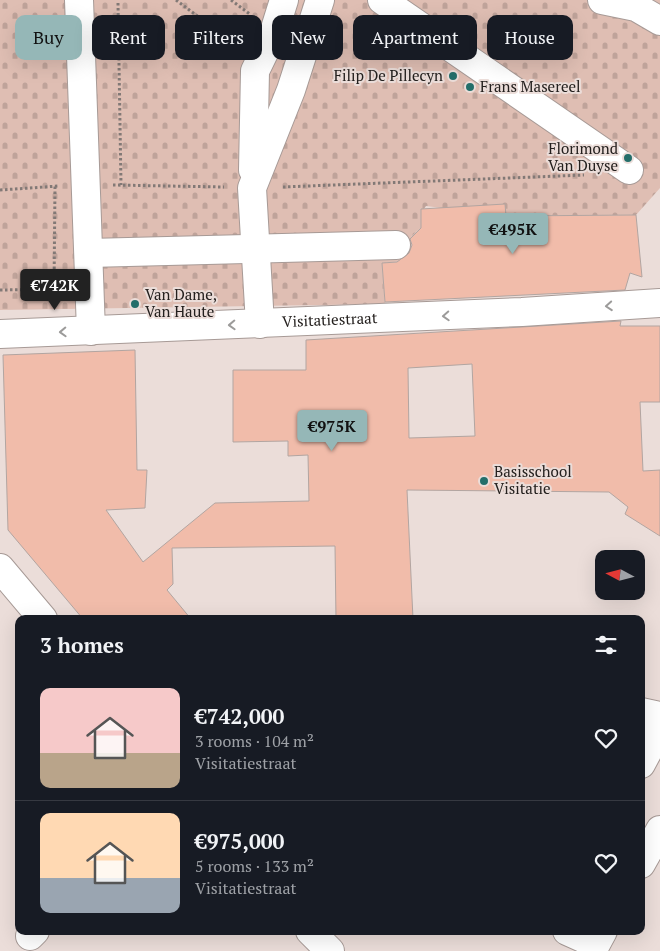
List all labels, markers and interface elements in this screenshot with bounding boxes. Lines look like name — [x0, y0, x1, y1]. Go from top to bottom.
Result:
chip: Buy — [15, 15, 82, 60]
chip: Rent — [92, 15, 165, 60]
chip: Filters — [175, 15, 262, 60]
chip: New — [272, 15, 343, 60]
chip: Apartment — [353, 15, 477, 60]
chip: House — [487, 15, 573, 60]
place label: Filip De Pillecyn — [334, 65, 443, 85]
marker: Filip De Pillecyn — [447, 70, 459, 82]
place label: Frans Masereel — [480, 76, 581, 96]
marker: Frans Masereel — [464, 81, 476, 93]
place label: Florimond Van Duyse — [548, 138, 618, 175]
marker: Florimond Van Duyse — [622, 152, 634, 164]
pin: €495K — [478, 212, 548, 255]
text: €495K — [489, 218, 537, 240]
pin: €742K — [20, 268, 90, 311]
text: €742K — [31, 274, 79, 296]
place label: Van Dame, Van Haute — [145, 284, 217, 321]
marker: Van Dame, Van Haute — [129, 298, 141, 310]
one-way arrow — [604, 301, 612, 312]
street label: Visitatiestraat — [282, 307, 378, 331]
one-way arrow — [442, 310, 450, 321]
one-way arrow — [227, 320, 235, 330]
one-way arrow — [59, 327, 66, 337]
pin: €975K — [297, 410, 367, 452]
text: €975K — [308, 415, 356, 437]
place label: Basisschool Visitatie — [494, 461, 572, 498]
marker: Basisschool Visitatie — [478, 475, 490, 487]
north arrow — [595, 550, 645, 600]
map controls — [595, 550, 645, 600]
text: 3 homes — [40, 631, 124, 659]
icon: filters — [592, 631, 620, 659]
text: €742,000 — [195, 702, 284, 730]
icon: home — [80, 708, 140, 768]
icon: heart — [592, 724, 620, 752]
text: 3 rooms · 104 m² — [195, 730, 314, 752]
text: Visitatiestraat — [195, 752, 296, 774]
text: €975,000 — [195, 827, 284, 855]
icon: home — [80, 833, 140, 893]
icon: heart — [592, 849, 620, 877]
text: 5 rooms · 133 m² — [195, 855, 314, 877]
text: Visitatiestraat — [195, 877, 296, 899]

